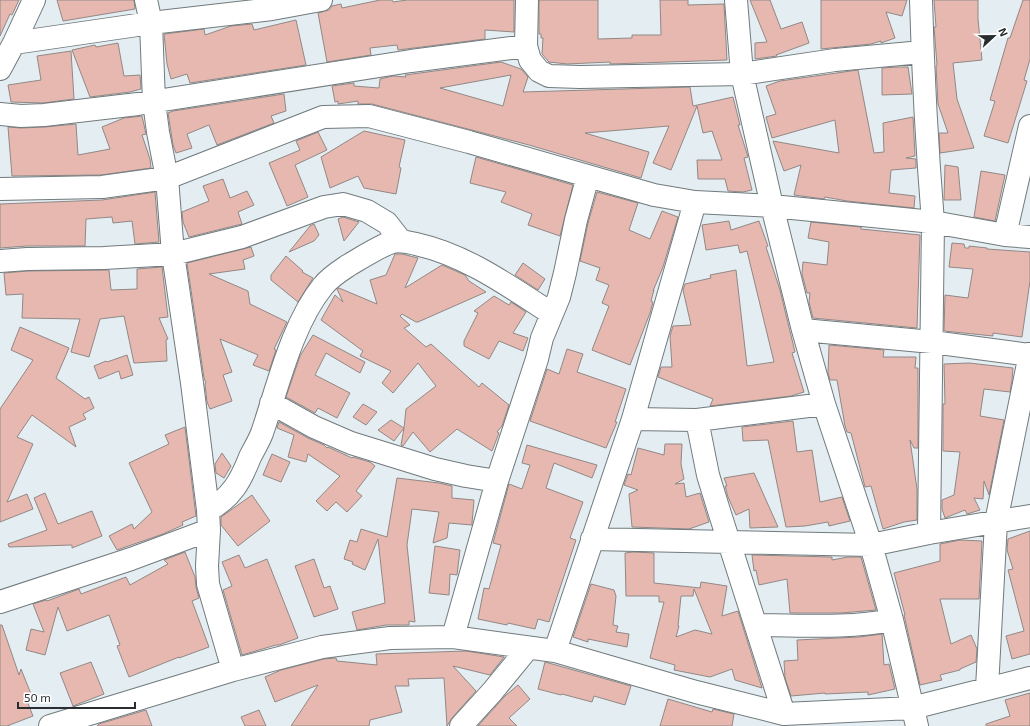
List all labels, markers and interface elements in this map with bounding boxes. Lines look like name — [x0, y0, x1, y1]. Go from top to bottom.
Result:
north arrow — [974, 16, 1014, 56]
text: N — [996, 26, 1011, 38]
scale bar — [18, 684, 135, 710]
text: 50 m — [24, 690, 51, 704]

